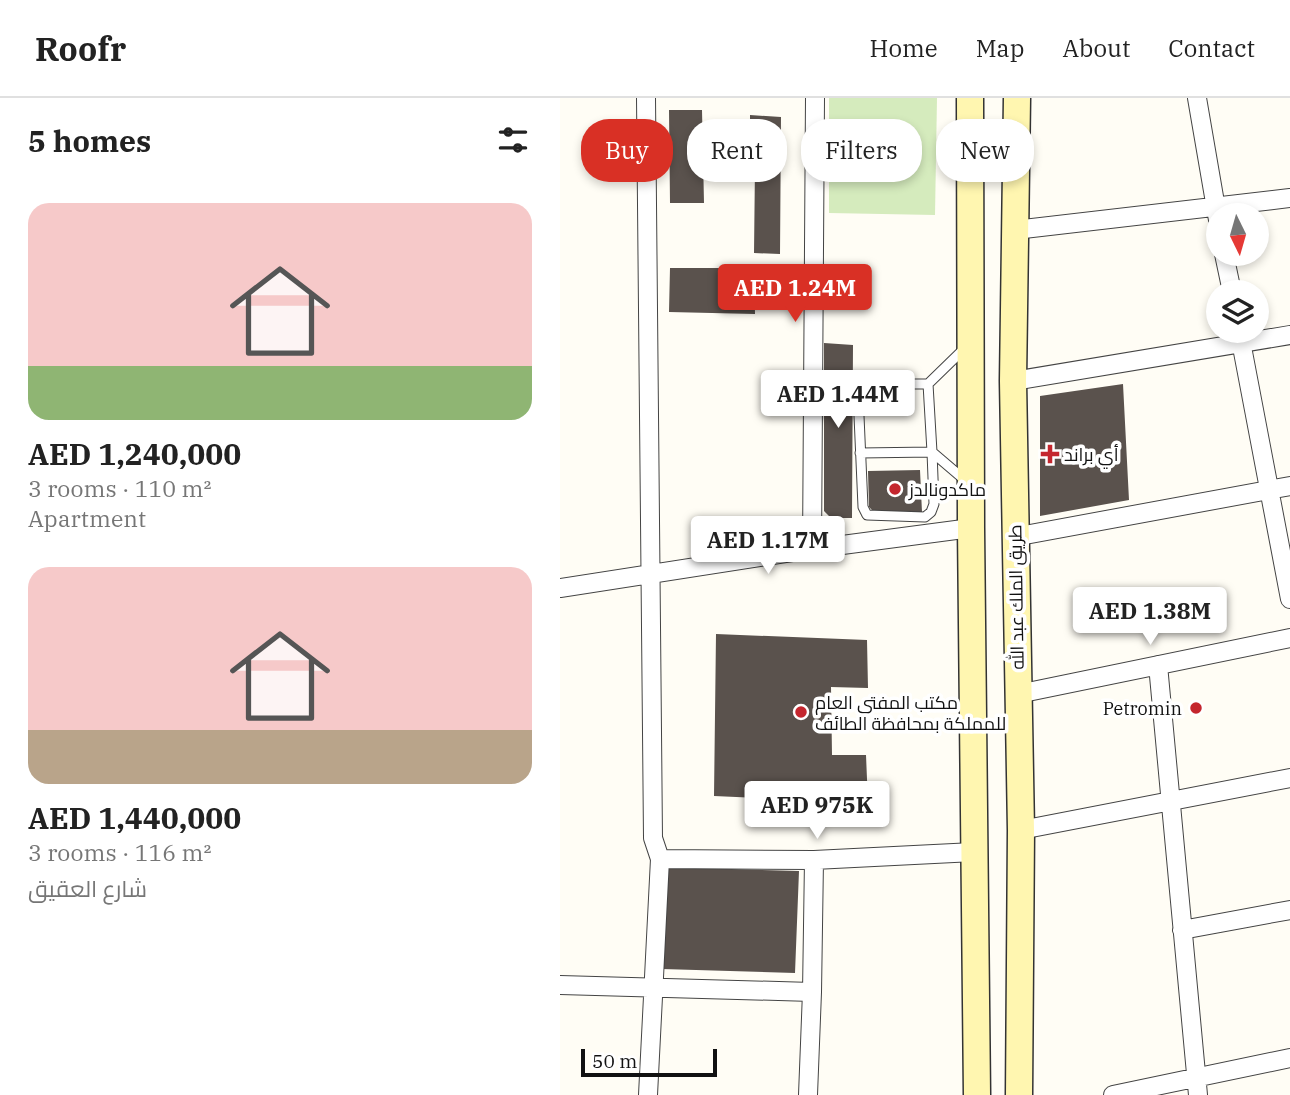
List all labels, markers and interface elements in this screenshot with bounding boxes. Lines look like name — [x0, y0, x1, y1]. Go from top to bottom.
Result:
text: Roofr — [35, 27, 126, 70]
text: Home — [870, 32, 938, 64]
text: Map — [976, 32, 1024, 64]
text: About — [1062, 32, 1130, 64]
text: Contact — [1168, 32, 1255, 64]
chip: Buy — [581, 119, 673, 182]
chip: Rent — [687, 119, 787, 182]
chip: Filters — [801, 119, 922, 182]
chip: New — [936, 119, 1034, 182]
text: 5 homes — [28, 121, 151, 160]
icon: filters — [494, 121, 532, 159]
north arrow — [1206, 203, 1269, 266]
map controls — [1206, 203, 1269, 343]
icon: home — [217, 248, 343, 374]
pin: AED 1.24M — [715, 264, 875, 324]
text: AED 1.24M — [734, 272, 856, 302]
button: layers — [1206, 280, 1269, 343]
pin: AED 1.44M — [758, 370, 918, 430]
text: AED 1.44M — [777, 378, 899, 408]
text: AED 1,240,000 — [28, 434, 241, 473]
place label: أي براند — [1064, 443, 1119, 469]
marker: أي براند — [1042, 446, 1058, 462]
text: 3 rooms · 110 m² — [28, 473, 211, 503]
place label: ماكدونالدز — [908, 478, 986, 501]
marker: ماكدونالدز — [887, 481, 903, 497]
text: Apartment — [28, 503, 146, 533]
pin: AED 1.17M — [688, 517, 848, 576]
text: AED 1.17M — [707, 524, 829, 554]
street label: طريق الملك عبد الله — [1003, 524, 1030, 670]
pin: AED 1.38M — [1070, 588, 1230, 647]
text: AED 1.38M — [1089, 595, 1211, 625]
icon: home — [217, 613, 343, 739]
place label: مكتب المفتي العام للمملكة بمحافظة الطائف — [815, 691, 1006, 735]
place label: Petromin — [1103, 697, 1182, 720]
marker: Petromin — [1188, 700, 1204, 716]
marker: مكتب المفتي العام للمملكة بمحافظة الطائف — [793, 704, 809, 720]
pin: AED 975K — [745, 782, 889, 841]
text: AED 975K — [761, 789, 873, 819]
text: AED 1,440,000 — [28, 798, 241, 837]
text: 3 rooms · 116 m² — [28, 837, 211, 867]
text: شارع العقيق — [28, 873, 147, 903]
scale bar — [581, 1046, 718, 1078]
text: 50 m — [592, 1049, 637, 1073]

